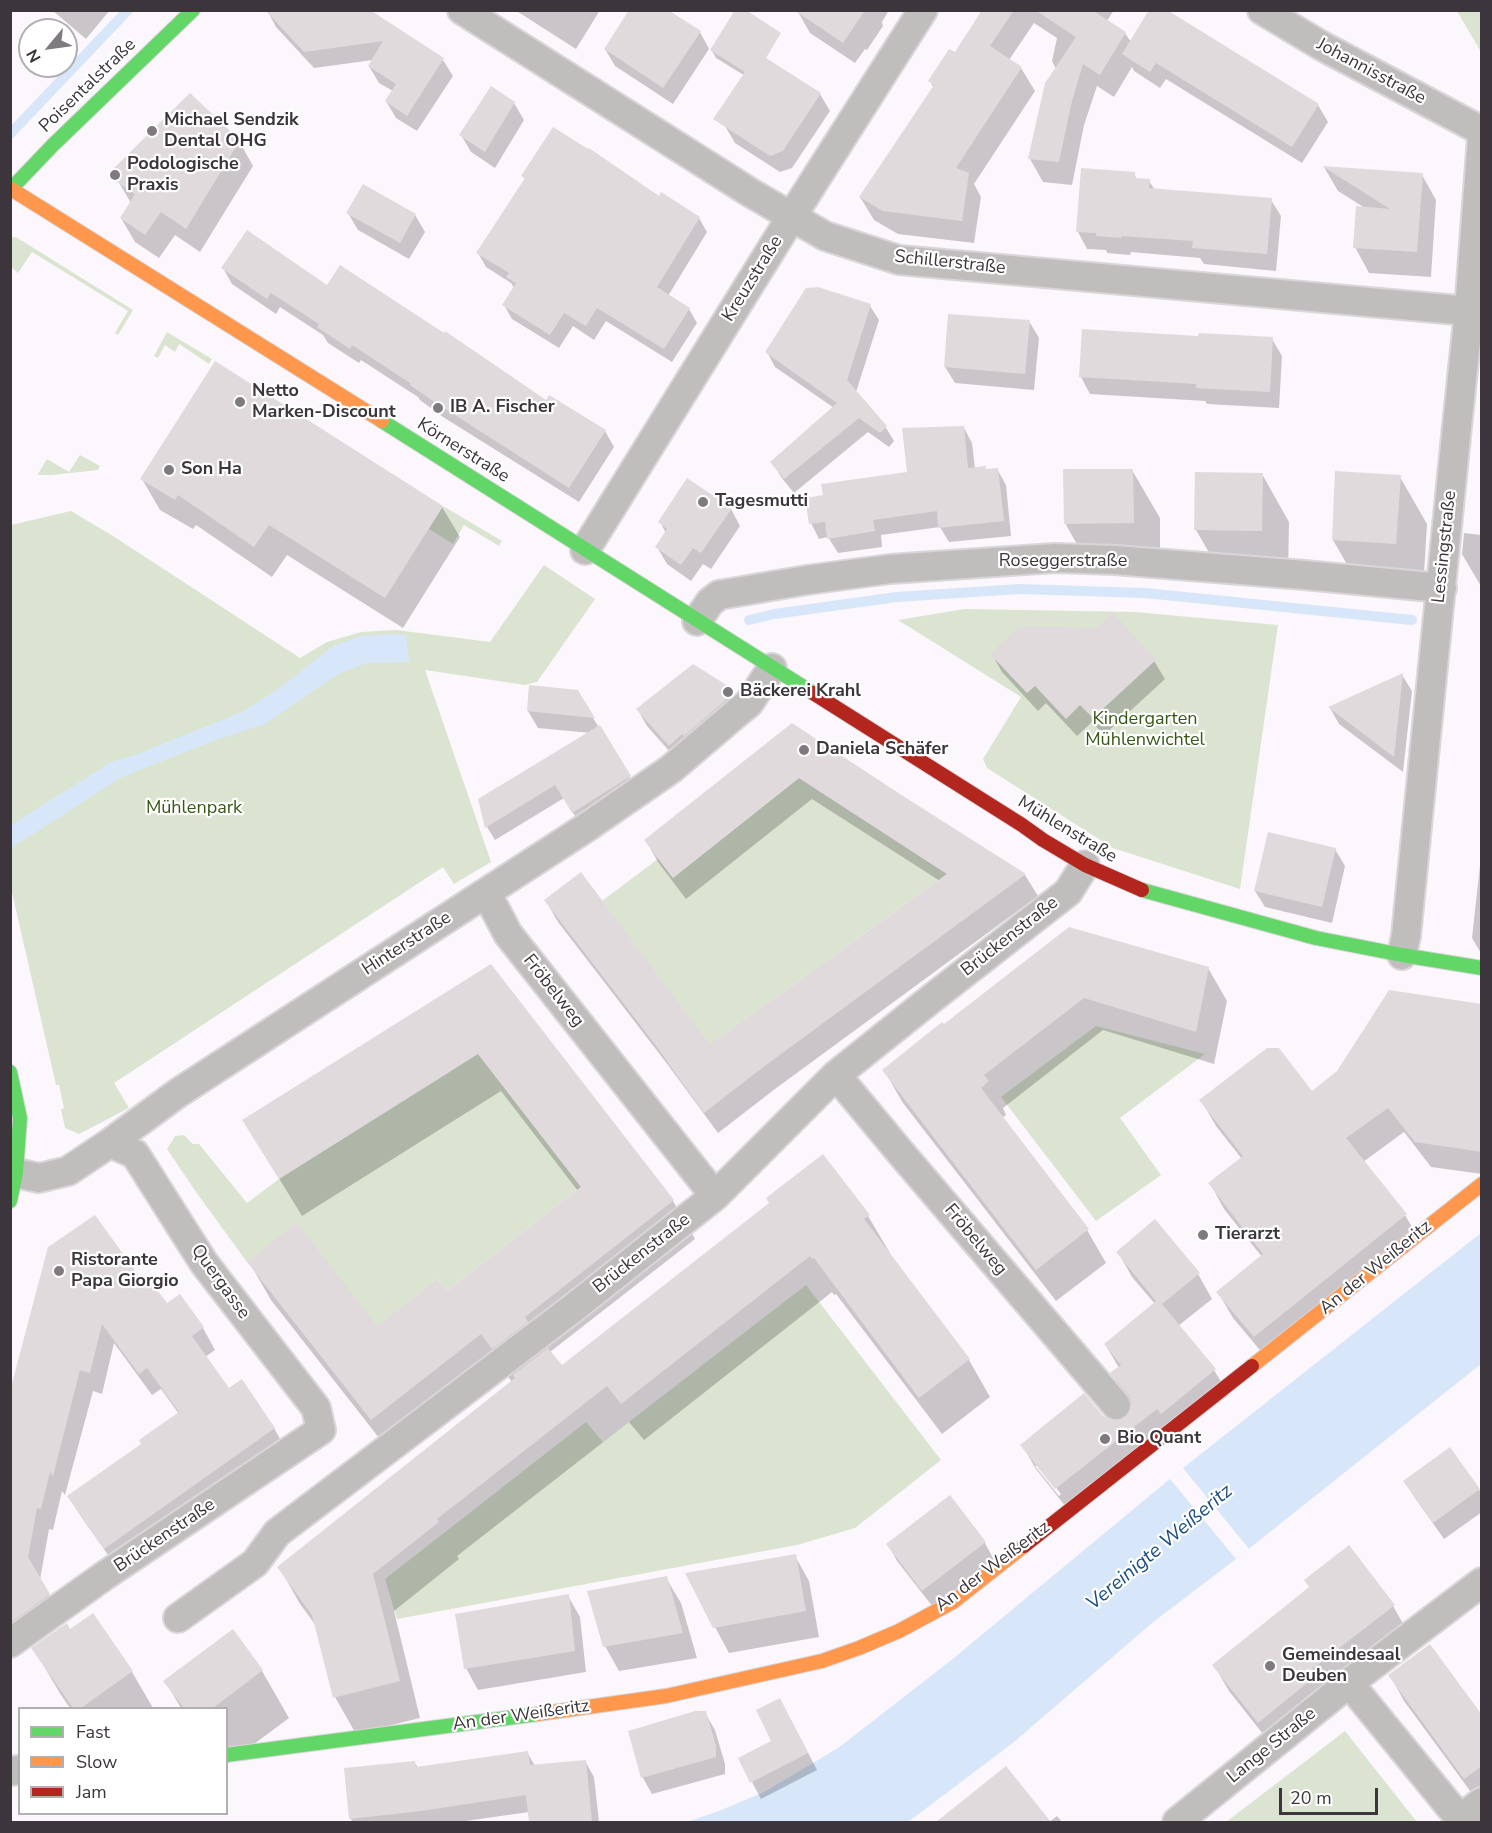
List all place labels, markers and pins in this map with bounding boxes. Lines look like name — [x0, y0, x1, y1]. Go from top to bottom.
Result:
place label: Michael Sendzik Dental OHG — [164, 110, 299, 152]
marker: Michael Sendzik Dental OHG — [145, 124, 159, 138]
place label: Podologische Praxis — [127, 154, 239, 196]
marker: Podologische Praxis — [108, 168, 122, 182]
place label: Netto Marken-Discount — [252, 381, 396, 424]
marker: Netto Marken-Discount — [233, 395, 247, 409]
place label: IB A. Fischer — [450, 397, 555, 419]
marker: IB A. Fischer — [431, 401, 445, 415]
place label: Son Ha — [181, 459, 242, 481]
marker: Son Ha — [162, 463, 176, 477]
place label: Tagesmutti — [715, 491, 808, 513]
marker: Tagesmutti — [696, 495, 710, 509]
place label: Bäckerei Krahl — [740, 681, 861, 703]
marker: Bäckerei Krahl — [721, 685, 735, 699]
place label: Daniela Schäfer — [816, 739, 948, 761]
marker: Daniela Schäfer — [797, 743, 811, 757]
place label: Tierarzt — [1215, 1224, 1280, 1246]
marker: Tierarzt — [1196, 1228, 1210, 1242]
place label: Ristorante Papa Giorgio — [71, 1250, 179, 1292]
marker: Ristorante Papa Giorgio — [52, 1264, 66, 1278]
place label: Bio Quant — [1117, 1428, 1201, 1450]
marker: Bio Quant — [1098, 1432, 1112, 1446]
place label: Gemeindesaal Deuben — [1282, 1645, 1400, 1688]
marker: Gemeindesaal Deuben — [1263, 1659, 1277, 1673]

